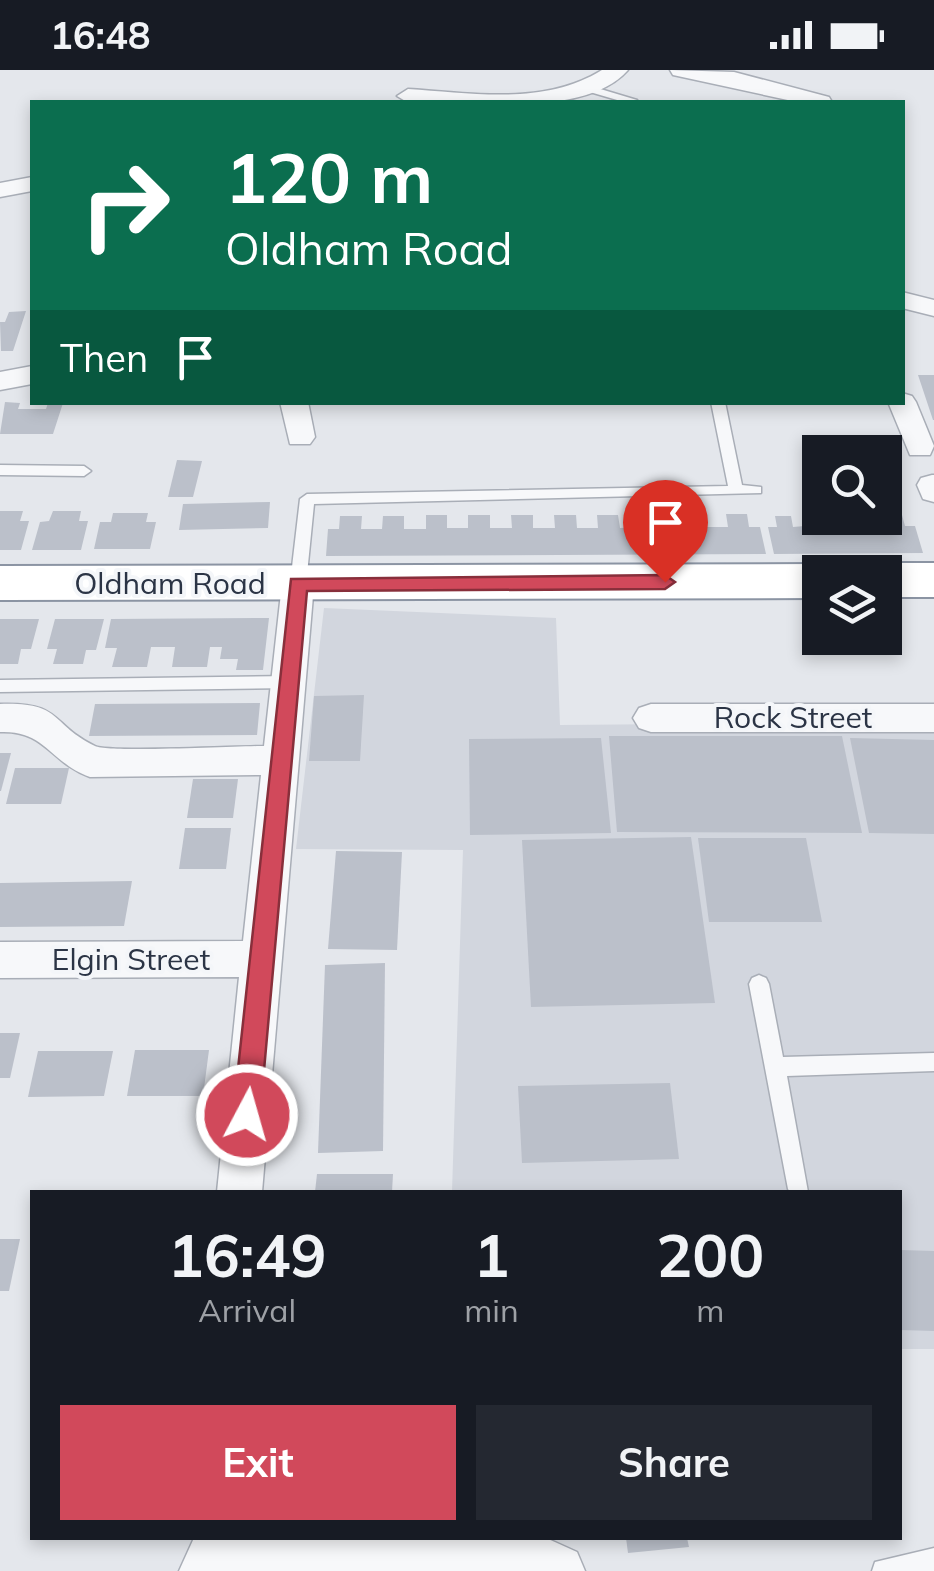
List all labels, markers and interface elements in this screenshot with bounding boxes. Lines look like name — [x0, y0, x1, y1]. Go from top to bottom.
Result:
text: 16:48 — [50, 11, 151, 59]
text: 120 m — [225, 133, 433, 221]
icon: right — [60, 140, 190, 270]
text: Oldham Road — [225, 220, 512, 276]
icon: arrive — [168, 330, 223, 385]
text: Then — [60, 334, 148, 382]
map controls — [802, 435, 902, 655]
button: search — [802, 435, 902, 535]
pin — [623, 480, 708, 583]
icon: arrive — [638, 495, 693, 550]
button: layers — [802, 555, 902, 655]
street label: Oldham Road — [74, 564, 266, 602]
street label: Rock Street — [714, 698, 872, 736]
street label: Elgin Street — [52, 940, 210, 978]
position arrow — [195, 1063, 299, 1167]
text: 16:49 — [168, 1217, 327, 1292]
text: 1 — [473, 1217, 509, 1292]
text: 200 — [656, 1217, 764, 1292]
text: Arrival — [198, 1290, 296, 1330]
text: min — [464, 1290, 519, 1330]
text: m — [696, 1290, 724, 1330]
button: Exit — [60, 1405, 456, 1520]
button: Share — [476, 1405, 872, 1520]

